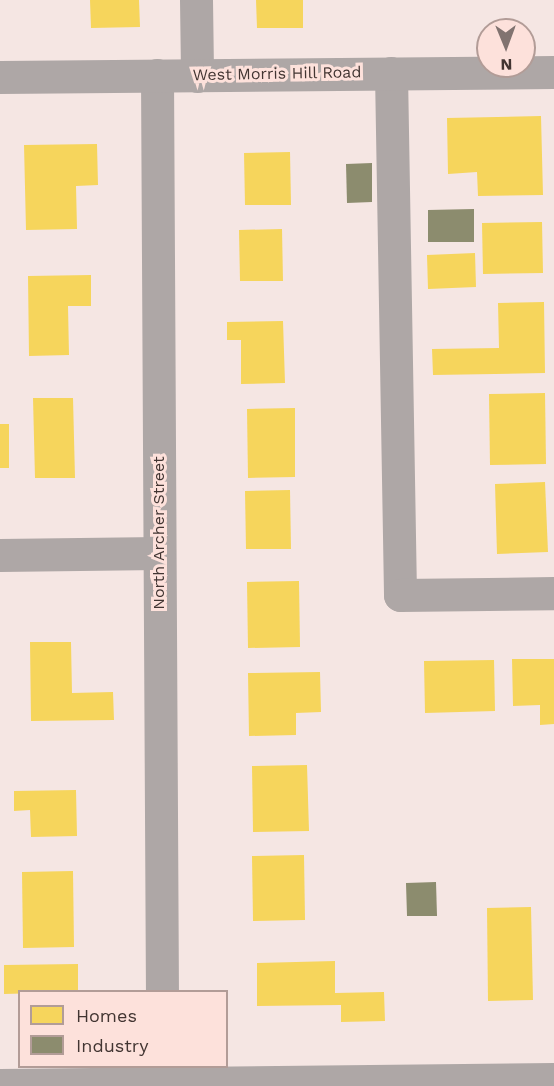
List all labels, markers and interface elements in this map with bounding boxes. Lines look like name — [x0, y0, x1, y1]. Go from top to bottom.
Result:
north arrow — [476, 18, 536, 78]
text: N — [500, 55, 512, 74]
street label: West Morris Hill Road — [192, 63, 362, 85]
street label: North Archer Street — [149, 456, 169, 610]
legend — [18, 990, 228, 1068]
text: Homes — [76, 1005, 137, 1026]
text: Industry — [76, 1035, 148, 1056]

